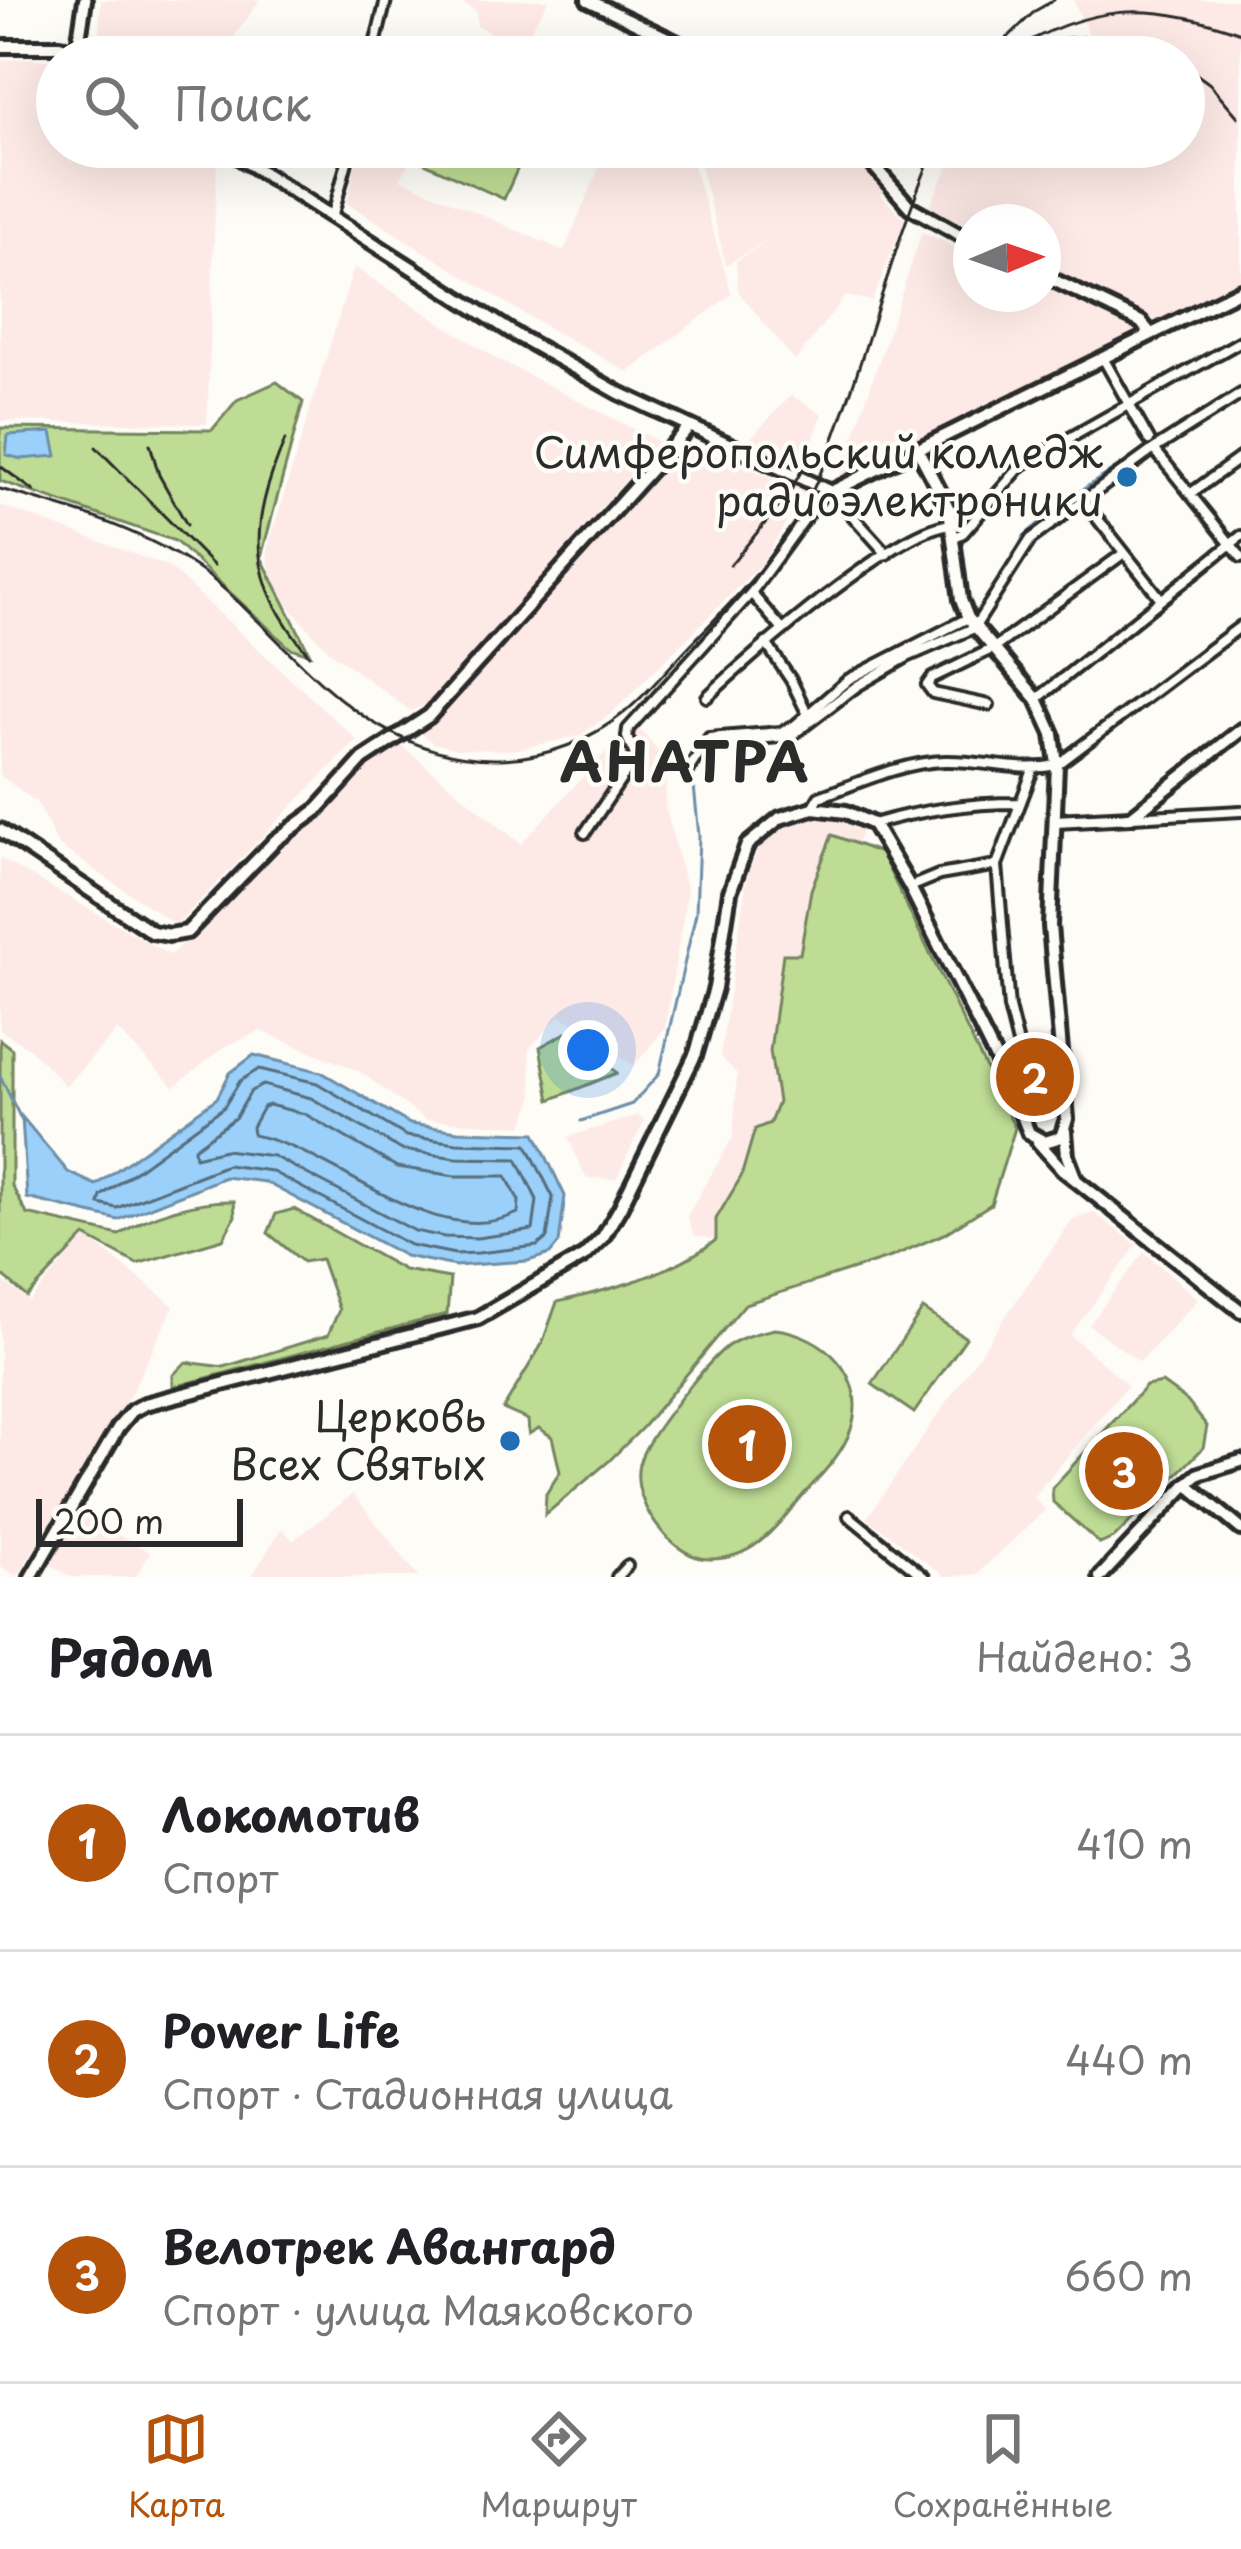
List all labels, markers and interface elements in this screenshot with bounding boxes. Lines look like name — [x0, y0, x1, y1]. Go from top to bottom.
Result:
search box — [36, 36, 1205, 168]
text: Поиск — [174, 68, 311, 136]
icon: search — [78, 69, 144, 135]
north arrow — [953, 204, 1061, 312]
place label: Симферопольский колледж радиоэлектроники — [534, 419, 1104, 530]
marker: Симферопольский колледж радиоэлектроники — [1114, 464, 1140, 490]
district label: АНАТРА — [560, 719, 812, 800]
your location — [558, 1020, 618, 1080]
pin: 2 — [996, 1032, 1074, 1122]
place label: Церковь Всех Святых — [230, 1383, 486, 1494]
pin: 1 — [708, 1399, 786, 1489]
pin: 3 — [1085, 1426, 1163, 1516]
marker: Церковь Всех Святых — [497, 1428, 523, 1454]
scale bar — [36, 1493, 243, 1546]
text: 200 m — [54, 1495, 164, 1545]
text: Рядом — [48, 1617, 214, 1694]
text: Найдено: 3 — [976, 1626, 1193, 1685]
text: Локомотив — [162, 1779, 420, 1847]
text: 1 — [78, 1813, 96, 1872]
text: 410 m — [1076, 1813, 1193, 1872]
text: Спорт — [162, 1847, 278, 1906]
text: Power Life — [162, 1995, 400, 2063]
text: 2 — [73, 2029, 101, 2088]
text: 440 m — [1065, 2029, 1193, 2088]
text: Спорт · Стадионная улица — [162, 2063, 673, 2122]
text: Велотрек Авангард — [162, 2211, 616, 2279]
text: 3 — [74, 2245, 100, 2304]
text: 660 m — [1064, 2245, 1193, 2304]
text: Спорт · улица Маяковского — [162, 2279, 694, 2338]
tab: Карта — [128, 2406, 225, 2528]
tab: Маршрут — [481, 2406, 637, 2528]
tab: Сохранённые — [892, 2406, 1113, 2528]

